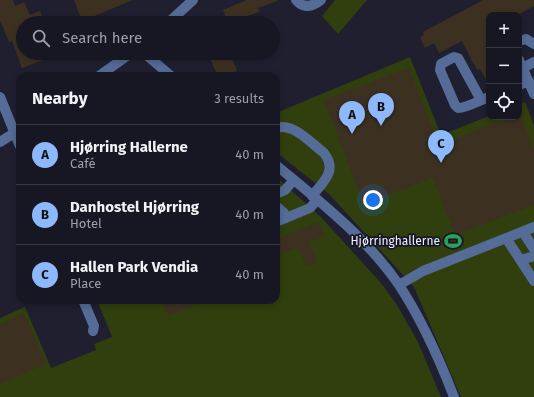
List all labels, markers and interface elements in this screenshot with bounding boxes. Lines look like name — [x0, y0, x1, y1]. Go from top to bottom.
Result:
map controls — [486, 12, 522, 120]
button: + — [486, 12, 522, 48]
search box — [16, 16, 280, 60]
icon: search — [30, 27, 52, 49]
text: Search here — [62, 29, 142, 47]
button: − — [486, 48, 522, 84]
button: locate — [486, 84, 522, 120]
text: Nearby — [32, 88, 87, 109]
text: 3 results — [214, 91, 264, 106]
pin: B — [368, 93, 394, 126]
pin: A — [339, 101, 365, 134]
pin: C — [428, 130, 454, 163]
text: Hjørring Hallerne — [70, 138, 188, 156]
text: A — [41, 147, 49, 162]
text: 40 m — [235, 147, 264, 162]
text: Café — [70, 156, 96, 171]
your location — [363, 190, 383, 210]
text: Danhostel Hjørring — [70, 198, 199, 216]
text: B — [41, 207, 49, 222]
text: 40 m — [235, 207, 264, 222]
text: Hotel — [70, 216, 102, 231]
sports icon: Hjørringhallerne — [443, 231, 463, 251]
place label: Hjørringhallerne — [350, 234, 440, 248]
text: Hallen Park Vendia — [70, 258, 198, 276]
text: C — [41, 267, 49, 282]
text: 40 m — [235, 267, 264, 282]
text: Place — [70, 276, 101, 291]

